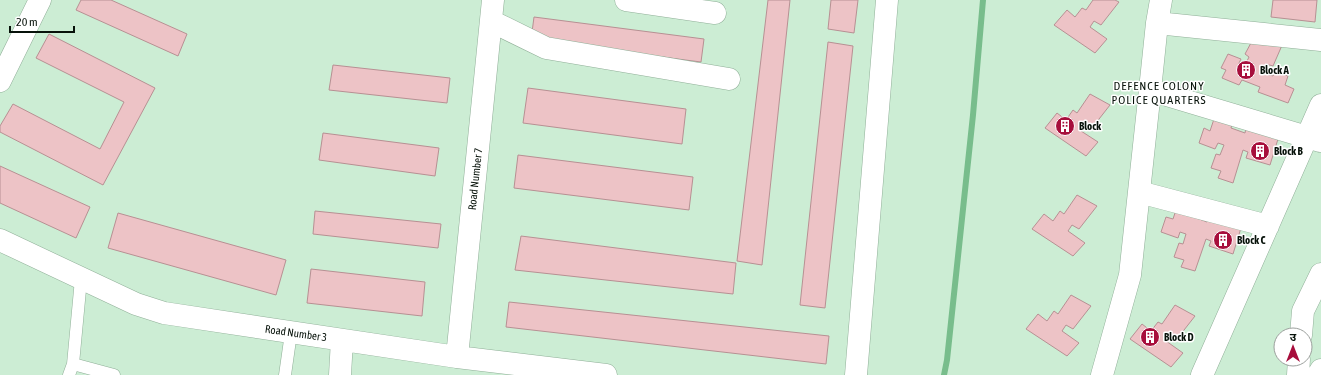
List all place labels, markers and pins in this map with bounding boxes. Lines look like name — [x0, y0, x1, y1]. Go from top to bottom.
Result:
building icon: Block A — [1235, 59, 1257, 81]
place label: Block A — [1260, 64, 1290, 76]
building icon: Block — [1054, 115, 1076, 137]
place label: Block — [1079, 120, 1101, 132]
building icon: Block B — [1249, 140, 1271, 162]
place label: Block B — [1274, 145, 1304, 157]
building icon: Block C — [1212, 229, 1234, 251]
place label: Block C — [1237, 234, 1266, 246]
building icon: Block D — [1139, 326, 1161, 348]
place label: Block D — [1164, 331, 1194, 343]

